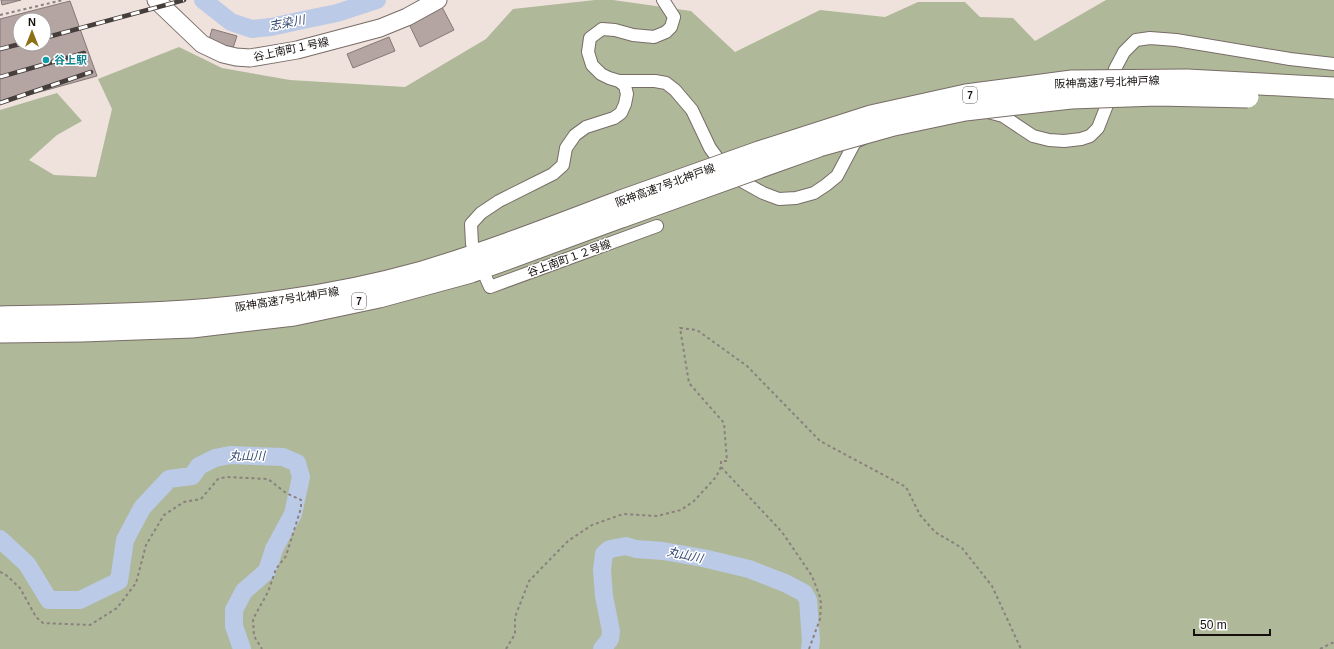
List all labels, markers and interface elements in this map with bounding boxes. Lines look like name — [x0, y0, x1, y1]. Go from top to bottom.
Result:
north arrow — [12, 12, 52, 52]
water label: 志染川 — [268, 12, 308, 33]
text: N — [28, 16, 36, 28]
street label: 谷上南町１号線 — [252, 35, 330, 63]
place label: 谷上駅 — [54, 54, 87, 66]
marker: 谷上駅 — [41, 55, 51, 65]
street label: 阪神高速7号北神戸線 — [1054, 74, 1160, 90]
road number: 7 — [963, 87, 977, 103]
street label: 阪神高速7号北神戸線 — [614, 161, 716, 209]
street label: 谷上南町１２号線 — [526, 237, 612, 279]
street label: 阪神高速7号北神戸線 — [234, 285, 340, 313]
road number: 7 — [352, 293, 366, 309]
water label: 丸山川 — [229, 449, 267, 463]
water label: 丸山川 — [666, 544, 706, 566]
scale bar — [1194, 611, 1270, 637]
text: 50 m — [1200, 618, 1227, 632]

